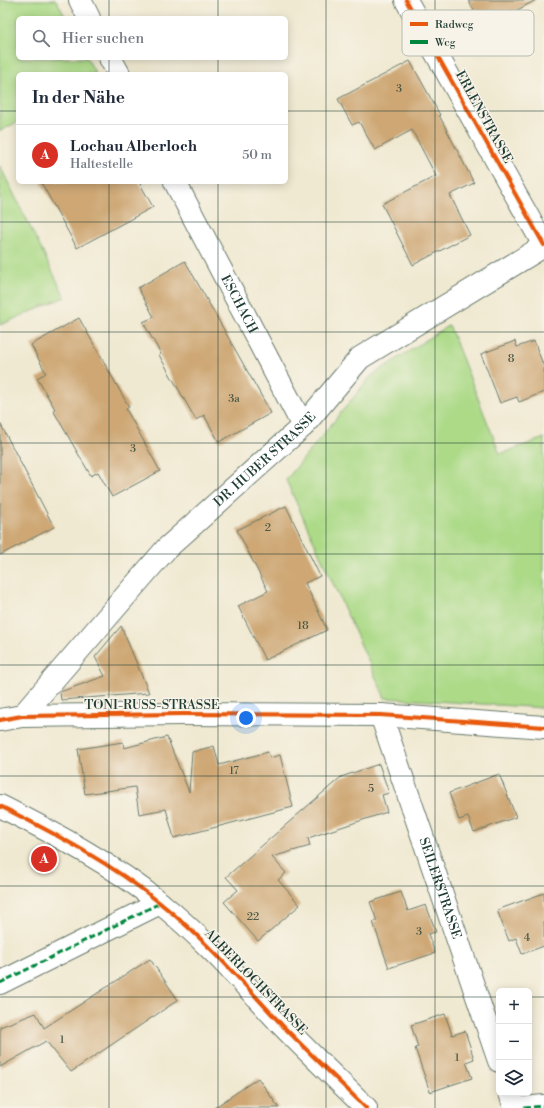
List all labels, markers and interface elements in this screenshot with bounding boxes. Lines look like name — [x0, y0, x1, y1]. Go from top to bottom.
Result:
legend — [402, 10, 534, 56]
search box — [16, 16, 288, 60]
text: Radweg — [435, 18, 474, 32]
icon: search — [30, 27, 52, 49]
text: Hier suchen — [62, 29, 144, 48]
text: Weg — [434, 36, 456, 50]
street label: ERLENSTRASSE — [452, 68, 516, 166]
house number: 3 — [396, 82, 402, 96]
text: In der Nähe — [32, 87, 125, 109]
text: Lochau Alberloch — [70, 137, 197, 156]
text: A — [40, 147, 50, 163]
text: 50 m — [242, 147, 272, 163]
text: Haltestelle — [70, 156, 133, 172]
street label: ESCHACH — [217, 272, 261, 337]
house number: 8 — [508, 352, 515, 366]
house number: 3a — [228, 392, 240, 406]
street label: DR. HUBER STRASSE — [211, 409, 319, 510]
house number: 3 — [130, 442, 136, 456]
house number: 2 — [265, 521, 271, 535]
house number: 18 — [297, 619, 309, 633]
street label: TONI-RUSS-STRASSE — [84, 697, 220, 713]
your location — [236, 708, 256, 728]
house number: 17 — [229, 764, 239, 778]
house number: 5 — [368, 782, 374, 796]
street label: SEILERSTRASSE — [415, 835, 465, 941]
pin: A — [31, 844, 57, 874]
house number: 22 — [247, 910, 259, 924]
street label: ALBERLOCHSTRASSE — [201, 925, 311, 1038]
house number: 3 — [416, 925, 422, 939]
house number: 4 — [524, 931, 531, 945]
map controls — [496, 988, 532, 1096]
button: + — [496, 988, 532, 1024]
button: − — [496, 1024, 532, 1060]
house number: 1 — [60, 1033, 65, 1047]
house number: 1 — [455, 1051, 460, 1065]
button: layers — [496, 1060, 532, 1096]

